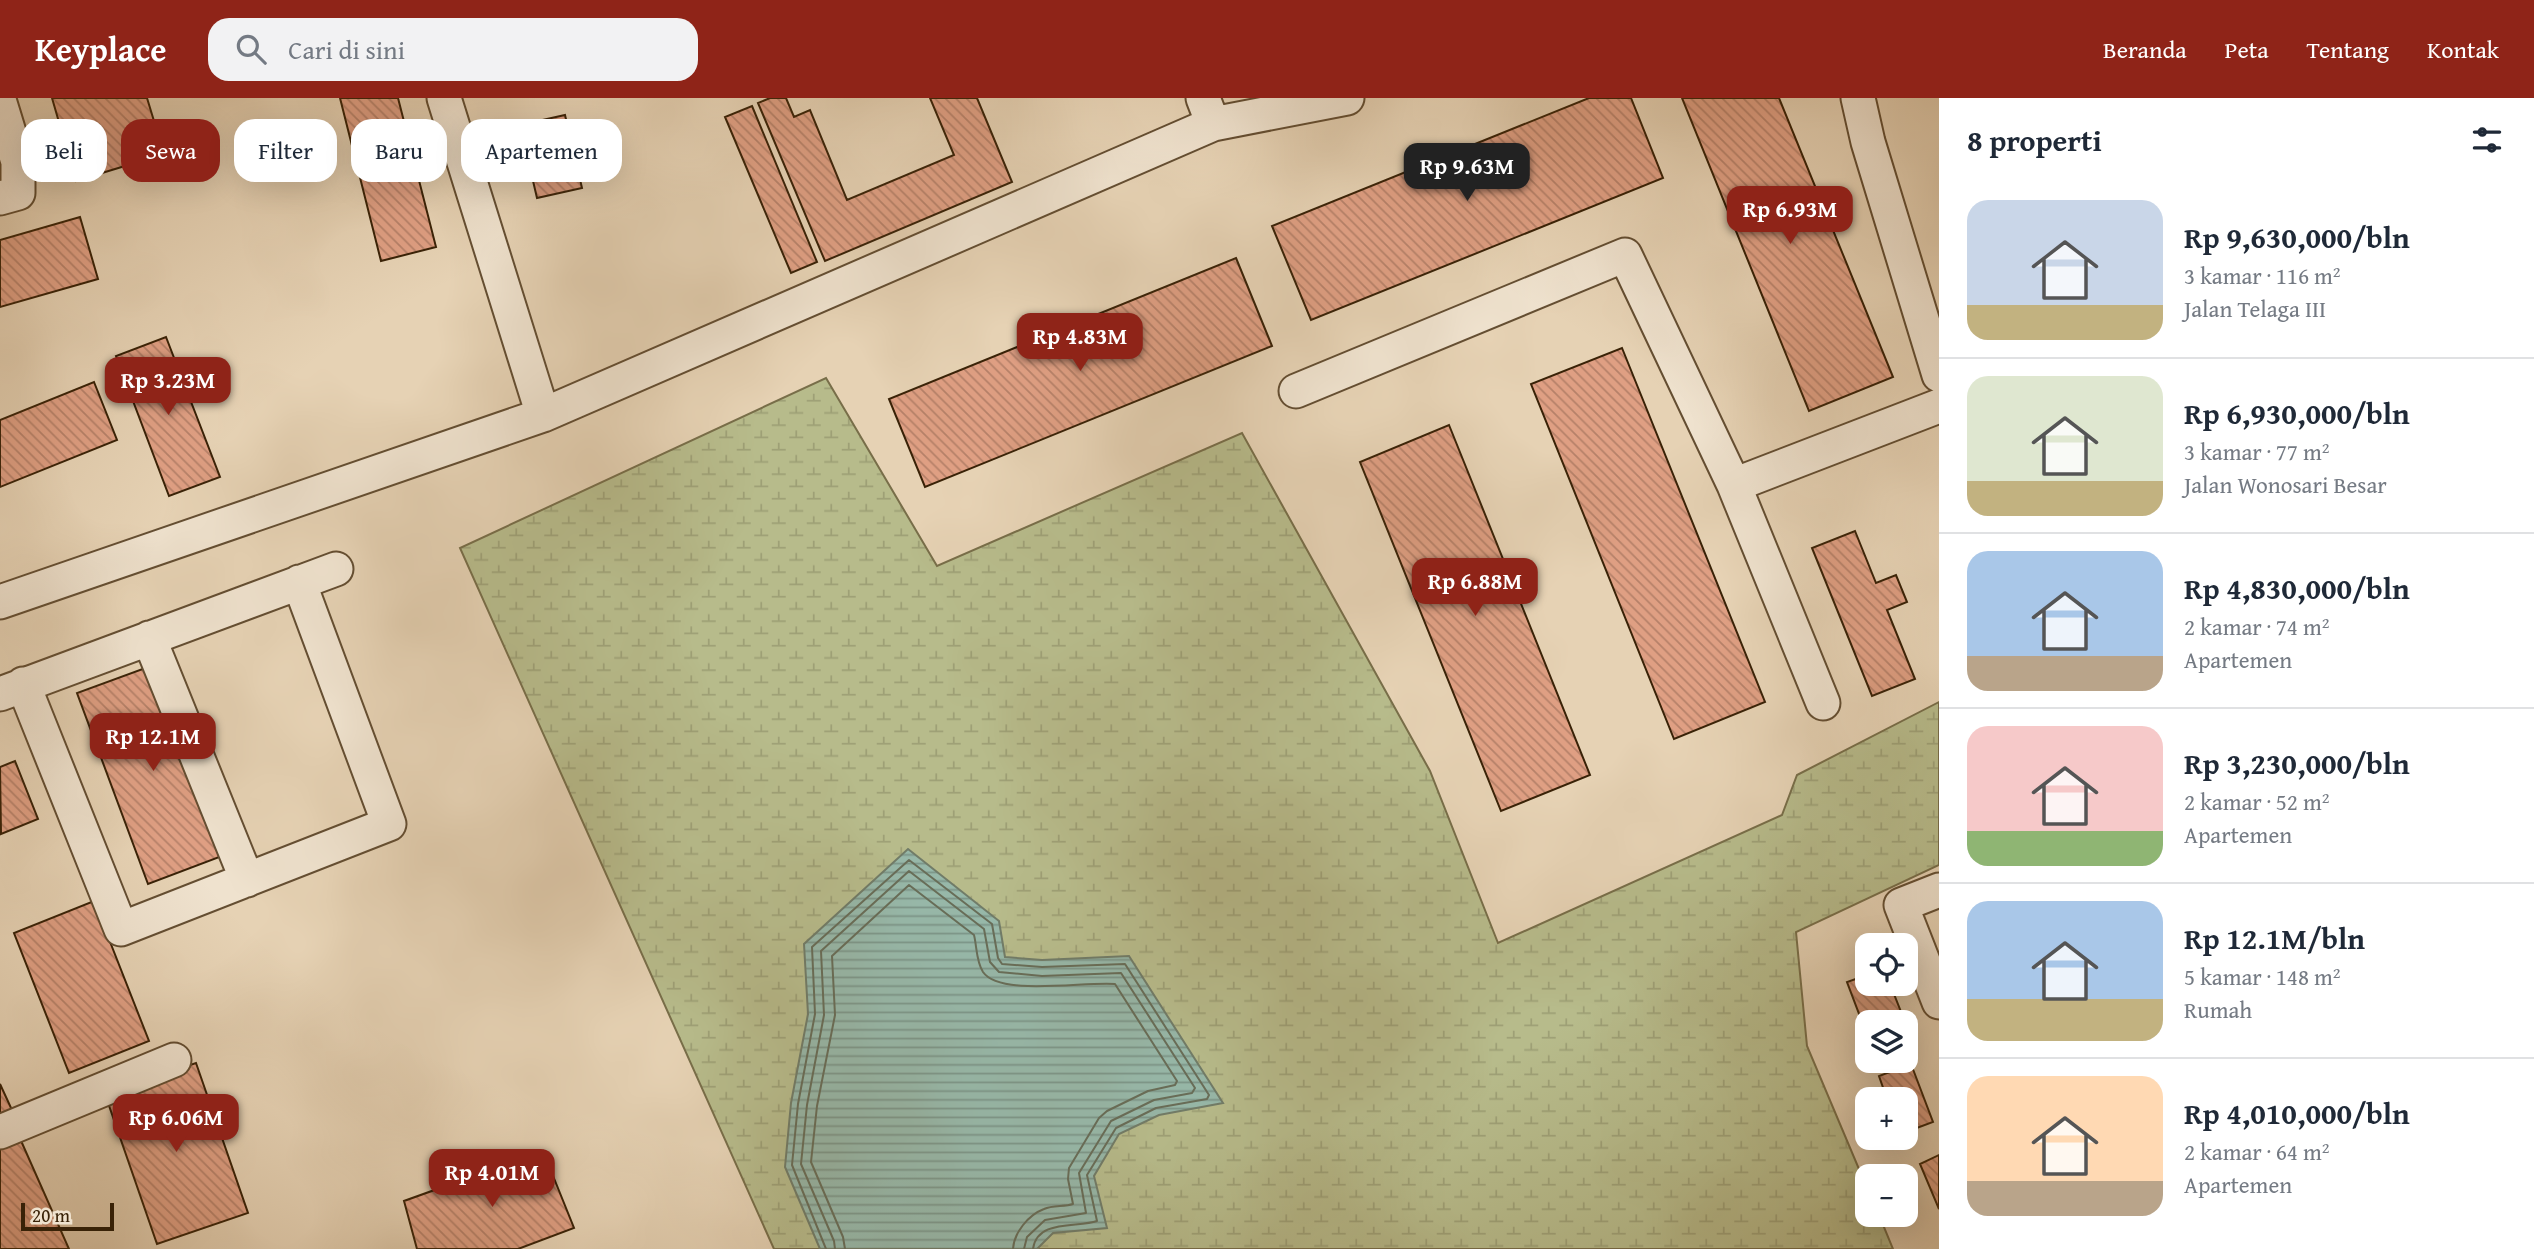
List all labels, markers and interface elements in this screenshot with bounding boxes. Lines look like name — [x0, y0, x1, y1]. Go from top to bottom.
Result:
search box — [208, 18, 698, 81]
text: Keyplace — [35, 25, 166, 73]
icon: search — [232, 30, 270, 68]
text: Cari di sini — [288, 30, 405, 69]
text: Beranda — [2103, 32, 2187, 67]
text: Peta — [2225, 32, 2269, 67]
text: Tentang — [2307, 32, 2389, 67]
text: Kontak — [2427, 32, 2499, 67]
text: 8 properti — [1967, 118, 2102, 162]
chip: Beli — [21, 119, 107, 182]
chip: Sewa — [121, 119, 220, 182]
chip: Filter — [234, 119, 337, 182]
chip: Baru — [351, 119, 447, 182]
chip: Apartemen — [461, 119, 622, 182]
icon: filters — [2468, 121, 2506, 159]
pin: Rp 9.63M — [1395, 144, 1539, 203]
text: Rp 9.63M — [1420, 149, 1514, 182]
pin: Rp 6.93M — [1718, 186, 1862, 246]
text: Rp 6.93M — [1743, 192, 1837, 225]
text: Rp 9,630,000/bln — [2184, 215, 2410, 259]
icon: home — [2023, 228, 2107, 312]
text: 3 kamar · 116 m² — [2184, 259, 2341, 292]
text: Jalan Telaga III — [2184, 292, 2326, 325]
pin: Rp 4.83M — [1008, 314, 1152, 373]
text: Rp 4.83M — [1033, 319, 1127, 352]
pin: Rp 3.23M — [96, 358, 240, 417]
text: Rp 3.23M — [121, 363, 215, 396]
text: Rp 6,930,000/bln — [2184, 391, 2410, 435]
icon: home — [2023, 404, 2107, 488]
text: 3 kamar · 77 m² — [2184, 435, 2330, 468]
text: Jalan Wonosari Besar — [2184, 468, 2387, 501]
pin: Rp 6.88M — [1403, 559, 1547, 618]
text: Rp 6.88M — [1428, 564, 1522, 597]
text: Rp 4,830,000/bln — [2184, 566, 2410, 610]
icon: home — [2023, 579, 2107, 663]
text: 2 kamar · 74 m² — [2184, 610, 2330, 643]
text: Apartemen — [2184, 643, 2292, 676]
pin: Rp 12.1M — [81, 714, 225, 773]
text: Rp 12.1M — [106, 719, 200, 752]
text: Rp 3,230,000/bln — [2184, 741, 2410, 785]
icon: home — [2023, 754, 2107, 838]
text: 2 kamar · 52 m² — [2184, 785, 2330, 818]
text: Apartemen — [2184, 818, 2292, 851]
text: Rp 12.1M/bln — [2184, 916, 2365, 960]
icon: home — [2023, 929, 2107, 1013]
map controls — [1855, 933, 1918, 1227]
button: locate — [1855, 933, 1918, 996]
text: 5 kamar · 148 m² — [2184, 960, 2341, 993]
text: Rumah — [2184, 993, 2252, 1026]
button: layers — [1855, 1010, 1918, 1073]
button: + — [1855, 1087, 1918, 1150]
text: Rp 4,010,000/bln — [2184, 1091, 2410, 1135]
pin: Rp 6.06M — [104, 1094, 248, 1154]
text: Rp 6.06M — [129, 1100, 223, 1133]
icon: home — [2023, 1104, 2107, 1188]
text: 2 kamar · 64 m² — [2184, 1135, 2330, 1168]
pin: Rp 4.01M — [420, 1150, 564, 1209]
text: Rp 4.01M — [445, 1155, 539, 1188]
button: − — [1855, 1164, 1918, 1227]
text: Apartemen — [2184, 1168, 2292, 1201]
scale bar — [21, 1200, 114, 1232]
text: 20 m — [32, 1201, 70, 1229]

